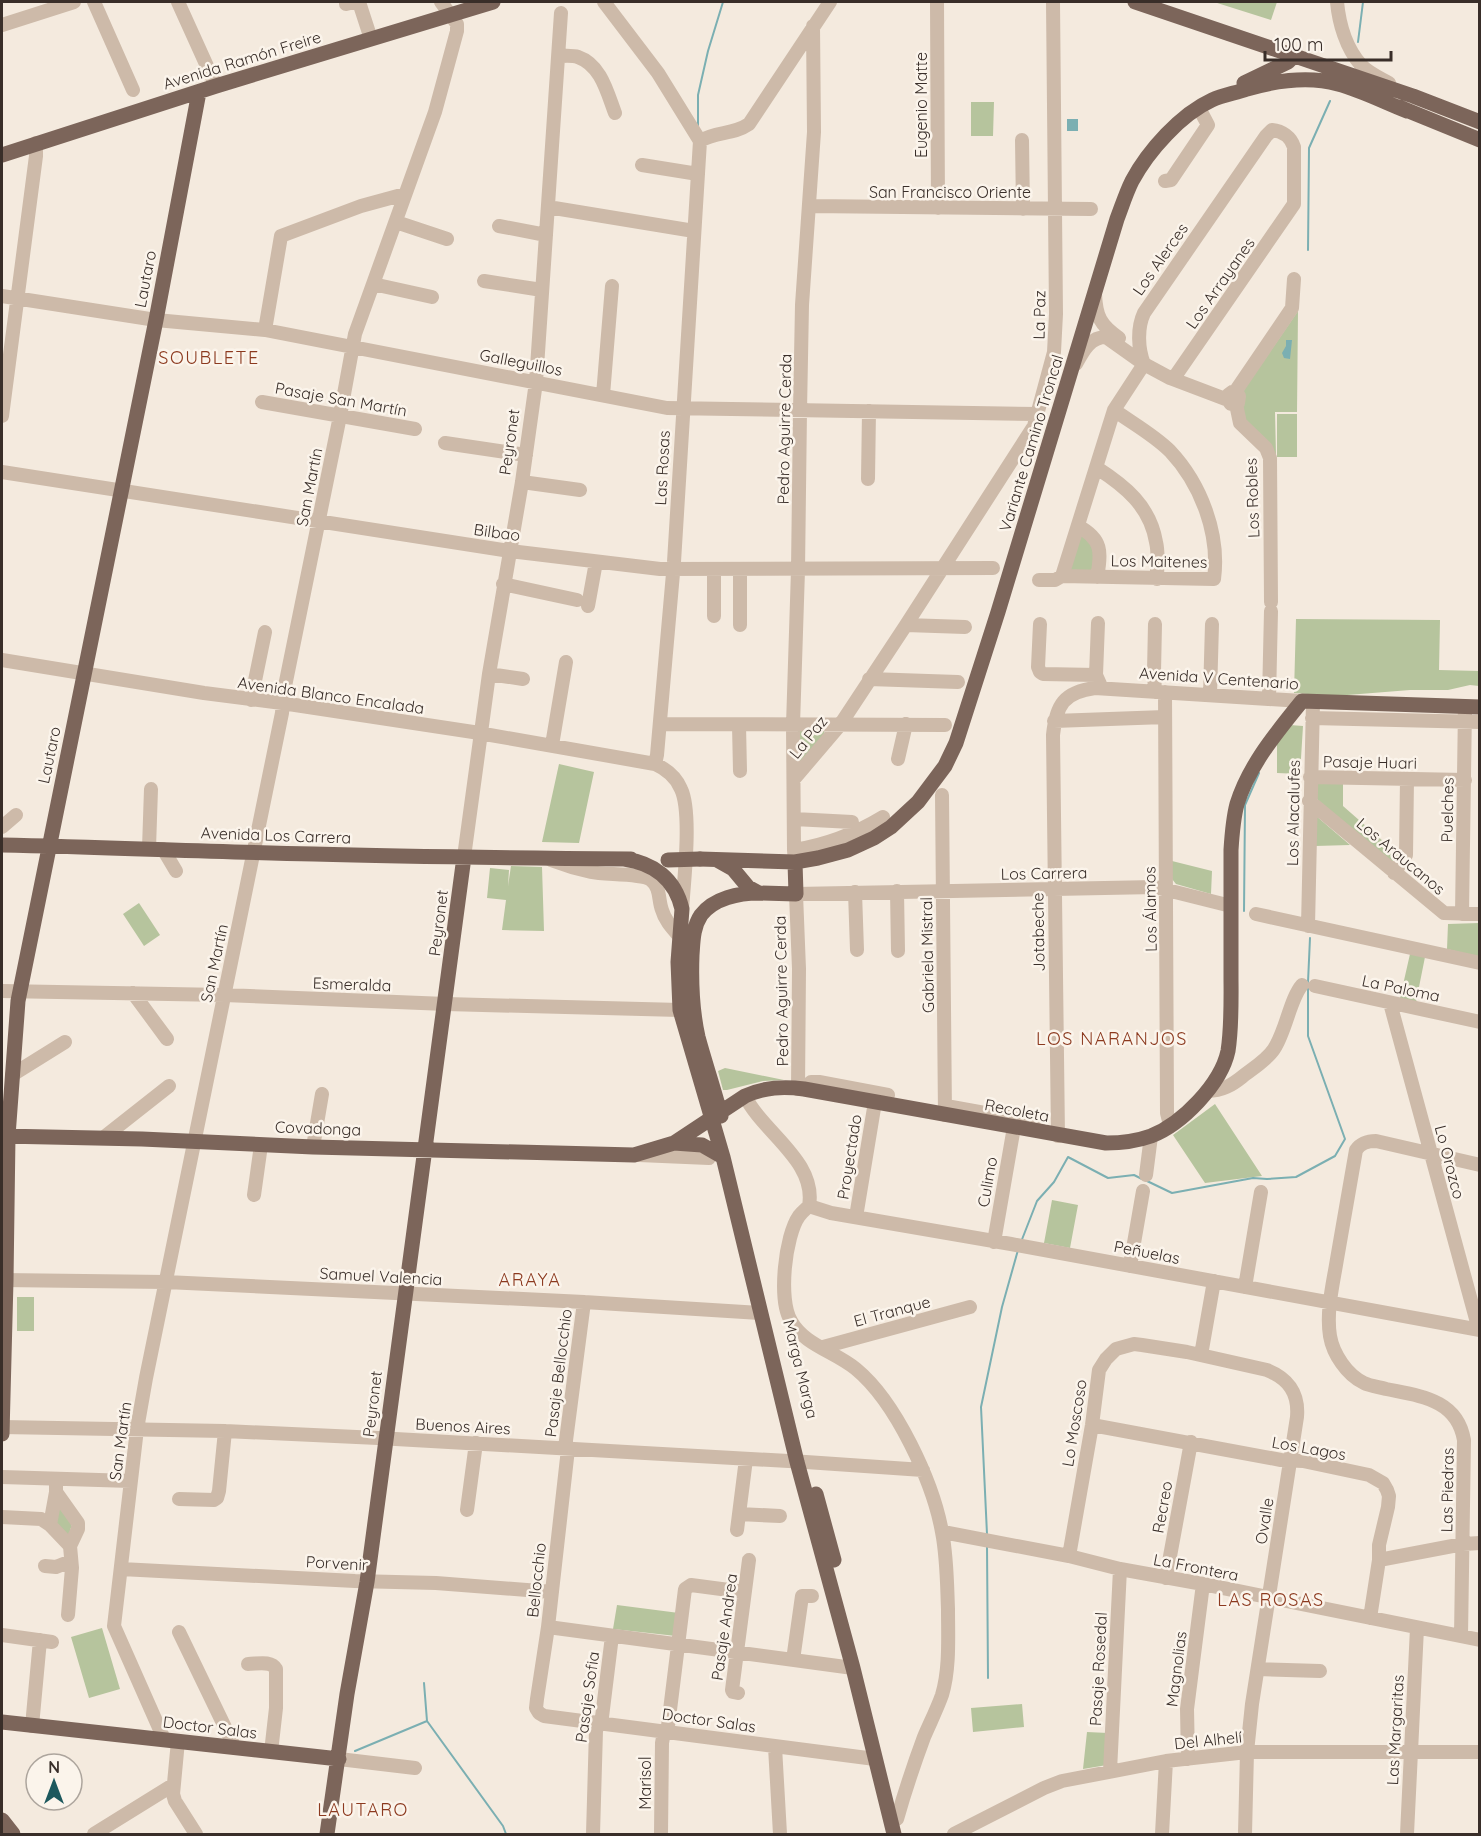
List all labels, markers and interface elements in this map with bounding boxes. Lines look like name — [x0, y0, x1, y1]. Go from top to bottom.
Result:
scale bar — [1265, 24, 1391, 62]
street label: Avenida Ramón Freire — [161, 26, 323, 94]
text: 100 m — [1274, 33, 1323, 56]
street label: Eugenio Matte — [911, 52, 931, 158]
street label: San Francisco Oriente — [869, 182, 1031, 202]
street label: Los Alerces — [1128, 219, 1192, 299]
street label: Los Arrayanes — [1181, 234, 1259, 332]
street label: Lautaro — [130, 249, 160, 309]
street label: La Paz — [1029, 290, 1049, 340]
street label: Galleguillos — [478, 344, 564, 380]
district label: SOUBLETE — [158, 346, 260, 369]
street label: Variante Camino Troncal — [995, 352, 1067, 534]
street label: Pedro Aguirre Cerda — [773, 353, 795, 505]
street label: Pasaje San Martín — [273, 378, 409, 420]
street label: Peyronet — [494, 408, 524, 476]
street label: Las Rosas — [650, 430, 674, 506]
street label: San Martín — [292, 446, 326, 528]
street label: Los Robles — [1241, 458, 1263, 538]
street label: Bilbao — [473, 519, 521, 545]
street label: Los Maitenes — [1111, 550, 1207, 572]
street label: Avenida V Centenario — [1138, 662, 1300, 694]
street label: Avenida Blanco Encalada — [236, 672, 426, 718]
street label: La Paz — [785, 712, 831, 762]
street label: Lautaro — [33, 725, 65, 785]
street label: Pasaje Huari — [1323, 751, 1417, 773]
street label: Los Alacalufes — [1282, 760, 1304, 866]
street label: Puelches — [1436, 777, 1458, 843]
street label: Los Araucanos — [1353, 813, 1449, 899]
street label: Avenida Los Carrera — [200, 822, 352, 848]
street label: Los Carrera — [1000, 862, 1088, 884]
street label: Los Álamos — [1139, 866, 1161, 952]
street label: Peyronet — [424, 889, 452, 957]
street label: Jotabeche — [1027, 892, 1049, 972]
street label: Gabriela Mistral — [916, 897, 938, 1013]
street label: Pedro Aguirre Cerda — [770, 915, 792, 1067]
street label: San Martín — [196, 922, 232, 1004]
street label: La Paloma — [1360, 970, 1442, 1006]
street label: Esmeralda — [312, 973, 392, 995]
district label: LOS NARANJOS — [1036, 1027, 1188, 1050]
street label: Recoleta — [983, 1094, 1051, 1126]
street label: Proyectado — [832, 1113, 866, 1201]
street label: Covadonga — [274, 1116, 362, 1140]
street label: Lo Orozco — [1431, 1123, 1469, 1201]
street label: Culimo — [973, 1155, 1001, 1209]
street label: Peñuelas — [1112, 1236, 1182, 1268]
street label: Samuel Valencia — [319, 1263, 443, 1289]
district label: ARAYA — [498, 1268, 562, 1291]
street label: El Tranque — [851, 1291, 933, 1331]
street label: Pasaje Bellocchio — [540, 1308, 576, 1438]
street label: Marga Marga — [779, 1317, 823, 1421]
street label: Peyronet — [358, 1370, 386, 1438]
street label: Lo Moscoso — [1057, 1378, 1091, 1468]
street label: San Martín — [105, 1400, 135, 1482]
street label: Buenos Aires — [415, 1414, 511, 1438]
street label: Los Lagos — [1270, 1432, 1348, 1464]
street label: Las Piedras — [1436, 1447, 1458, 1533]
street label: Recreo — [1148, 1479, 1176, 1535]
street label: Ovalle — [1250, 1496, 1278, 1546]
street label: Bellocchio — [522, 1542, 550, 1618]
street label: La Frontera — [1152, 1549, 1240, 1585]
street label: Porvenir — [305, 1551, 369, 1575]
street label: Pasaje Andrea — [707, 1572, 741, 1682]
district label: LAS ROSAS — [1217, 1588, 1325, 1611]
street label: Pasaje Rosedal — [1085, 1611, 1111, 1727]
street label: Magnolias — [1161, 1630, 1191, 1708]
street label: Pasaje Sofia — [571, 1650, 603, 1744]
street label: Las Margaritas — [1382, 1674, 1408, 1786]
street label: Doctor Salas — [661, 1704, 757, 1736]
street label: Doctor Salas — [162, 1711, 258, 1743]
street label: Del Alhelí — [1173, 1726, 1243, 1753]
north arrow — [24, 1752, 84, 1812]
street label: Marisol — [635, 1756, 655, 1810]
text: N — [48, 1757, 60, 1777]
district label: LAUTARO — [317, 1798, 409, 1821]

